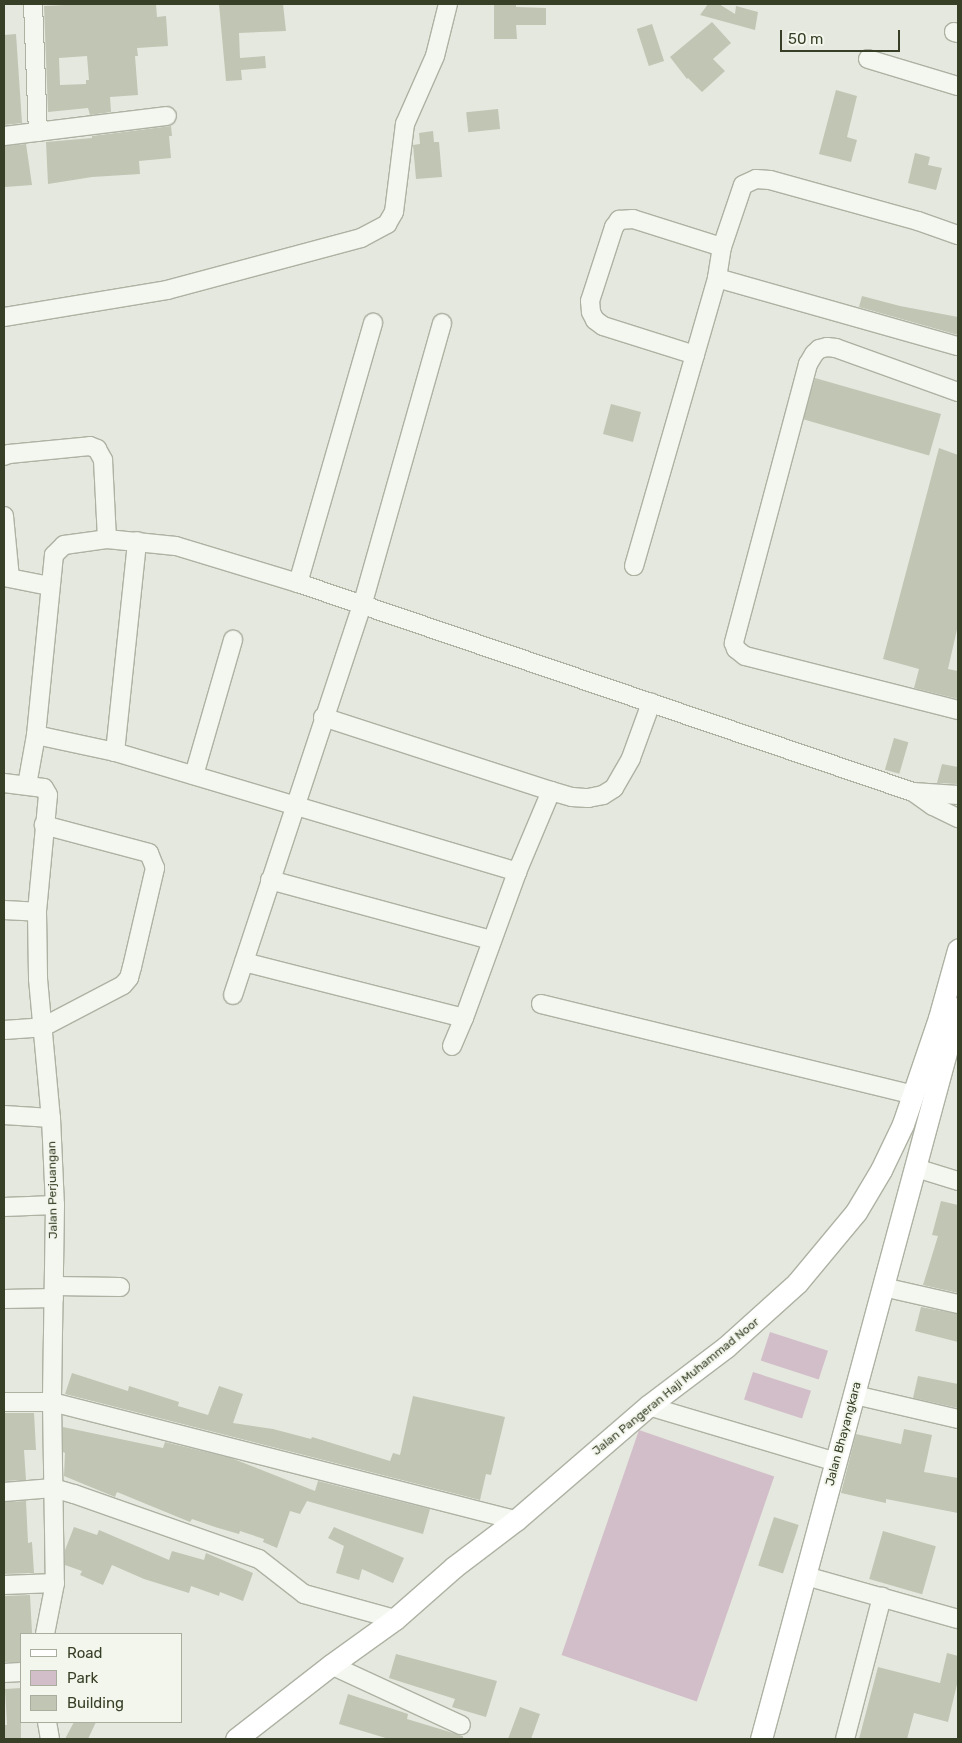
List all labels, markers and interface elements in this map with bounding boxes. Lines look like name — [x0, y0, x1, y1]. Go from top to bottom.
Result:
scale bar — [782, 20, 902, 52]
text: 50 m — [788, 30, 823, 48]
street label: Jalan Perjuangan — [45, 1141, 61, 1239]
street label: Jalan Pangeran Haji Muhammad Noor — [590, 1315, 762, 1459]
street label: Jalan Bhayangkara — [823, 1380, 865, 1488]
legend — [20, 1633, 182, 1723]
text: Road — [67, 1644, 103, 1662]
text: Park — [67, 1669, 98, 1687]
text: Building — [67, 1694, 124, 1712]

